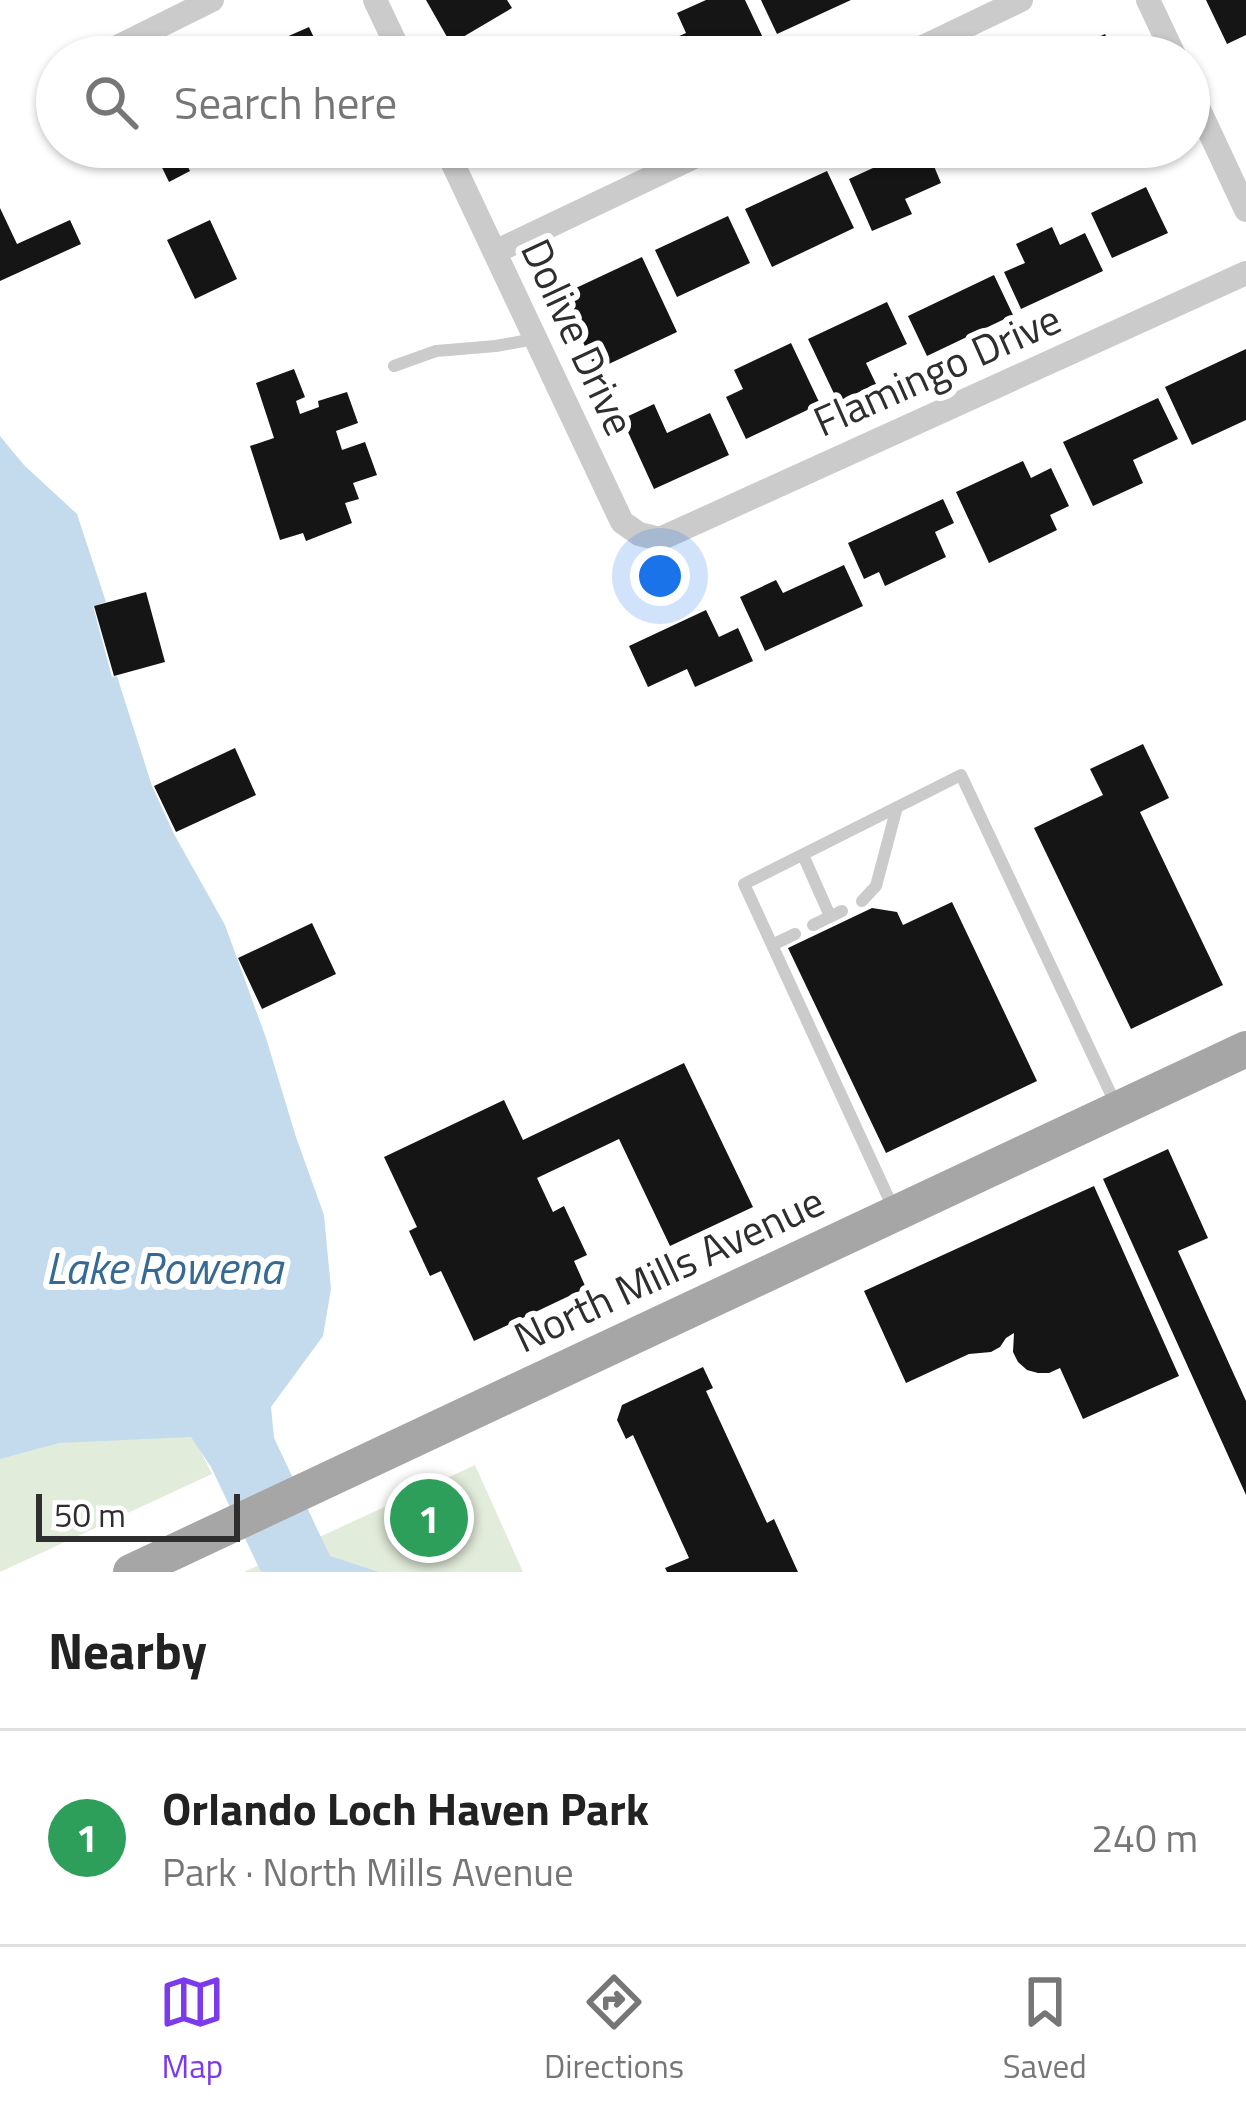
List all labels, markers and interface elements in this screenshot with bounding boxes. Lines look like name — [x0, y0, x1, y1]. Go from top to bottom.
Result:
search box — [36, 36, 1210, 168]
text: Search here — [174, 68, 397, 136]
icon: search — [78, 69, 144, 135]
street label: Dolive Drive — [505, 228, 652, 445]
street label: Flamingo Drive — [803, 286, 1070, 452]
your location — [630, 546, 690, 606]
street label: North Mills Avenue — [503, 1168, 834, 1368]
water label: Lake Rowena — [46, 1233, 285, 1301]
pin: 1 — [390, 1473, 468, 1563]
scale bar — [36, 1488, 240, 1541]
text: 50 m — [54, 1490, 126, 1540]
text: Nearby — [48, 1611, 207, 1689]
text: Orlando Loch Haven Park — [162, 1774, 649, 1842]
text: 1 — [76, 1808, 98, 1867]
text: 240 m — [1091, 1808, 1198, 1867]
text: Park · North Mills Avenue — [162, 1842, 574, 1901]
tab: Map — [159, 1969, 225, 2091]
tab: Directions — [544, 1969, 684, 2091]
tab: Saved — [1003, 1969, 1087, 2091]

